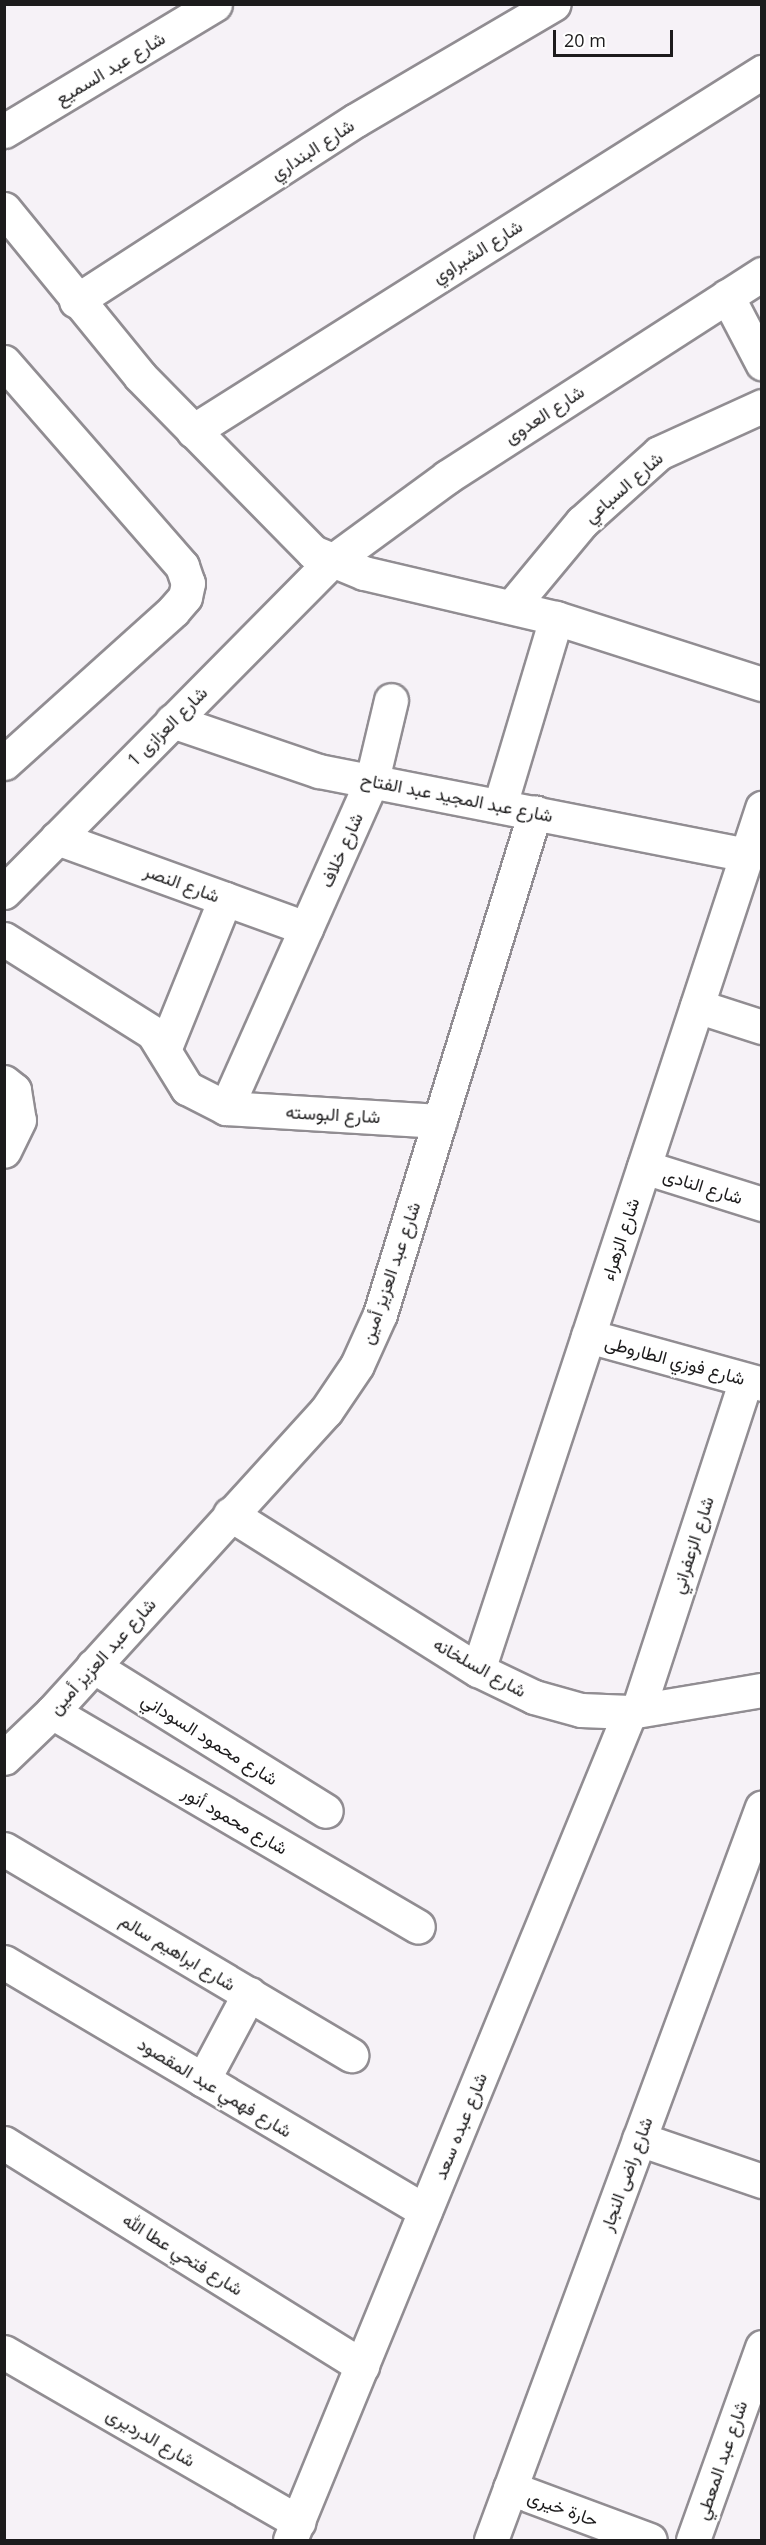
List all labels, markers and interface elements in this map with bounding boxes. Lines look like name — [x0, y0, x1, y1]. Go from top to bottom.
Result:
scale bar — [556, 18, 676, 56]
street label: شارع عبد السميع — [51, 27, 169, 109]
text: 20 m — [564, 28, 606, 52]
street label: شارع البنداري — [266, 114, 358, 184]
street label: شارع الشبراوي — [428, 215, 526, 287]
street label: شارع العدوى — [500, 380, 588, 448]
street label: شارع السباعي — [579, 447, 667, 527]
street label: شارع العزازى 1 — [123, 682, 211, 770]
street label: شارع عبد المجيد عبد الفتاح — [359, 768, 555, 826]
street label: شارع خلاف — [315, 809, 367, 891]
street label: شارع النصر — [141, 859, 223, 907]
street label: شارع البوسته — [285, 1101, 381, 1127]
street label: شارع النادى — [660, 1164, 746, 1208]
street label: شارع الزهراء — [597, 1195, 643, 1283]
street label: شارع عبد العزيز أمين — [356, 1199, 424, 1347]
street label: شارع فوزي الطاروطى — [603, 1331, 747, 1389]
street label: شارع الزعفراني — [666, 1494, 718, 1596]
street label: شارع عبد العزيز أمين — [44, 1593, 160, 1719]
street label: شارع السلخانه — [430, 1633, 530, 1701]
street label: شارع محمود السوداني — [138, 1688, 282, 1790]
street label: شارع محمود أنور — [179, 1781, 291, 1859]
street label: شارع ابراهيم سالم — [116, 1909, 240, 1995]
street label: شارع فهمي عبد المقصود — [134, 2033, 296, 2141]
street label: شارع عبده سعد — [429, 2069, 491, 2183]
street label: شارع راضى النجار — [595, 2114, 657, 2234]
street label: شارع فتحي عطا الله — [119, 2208, 247, 2300]
street label: شارع عبد المعطي — [691, 2398, 751, 2522]
street label: شارع الدرديرى — [103, 2403, 199, 2471]
street label: حارة خيرى — [525, 2485, 601, 2531]

